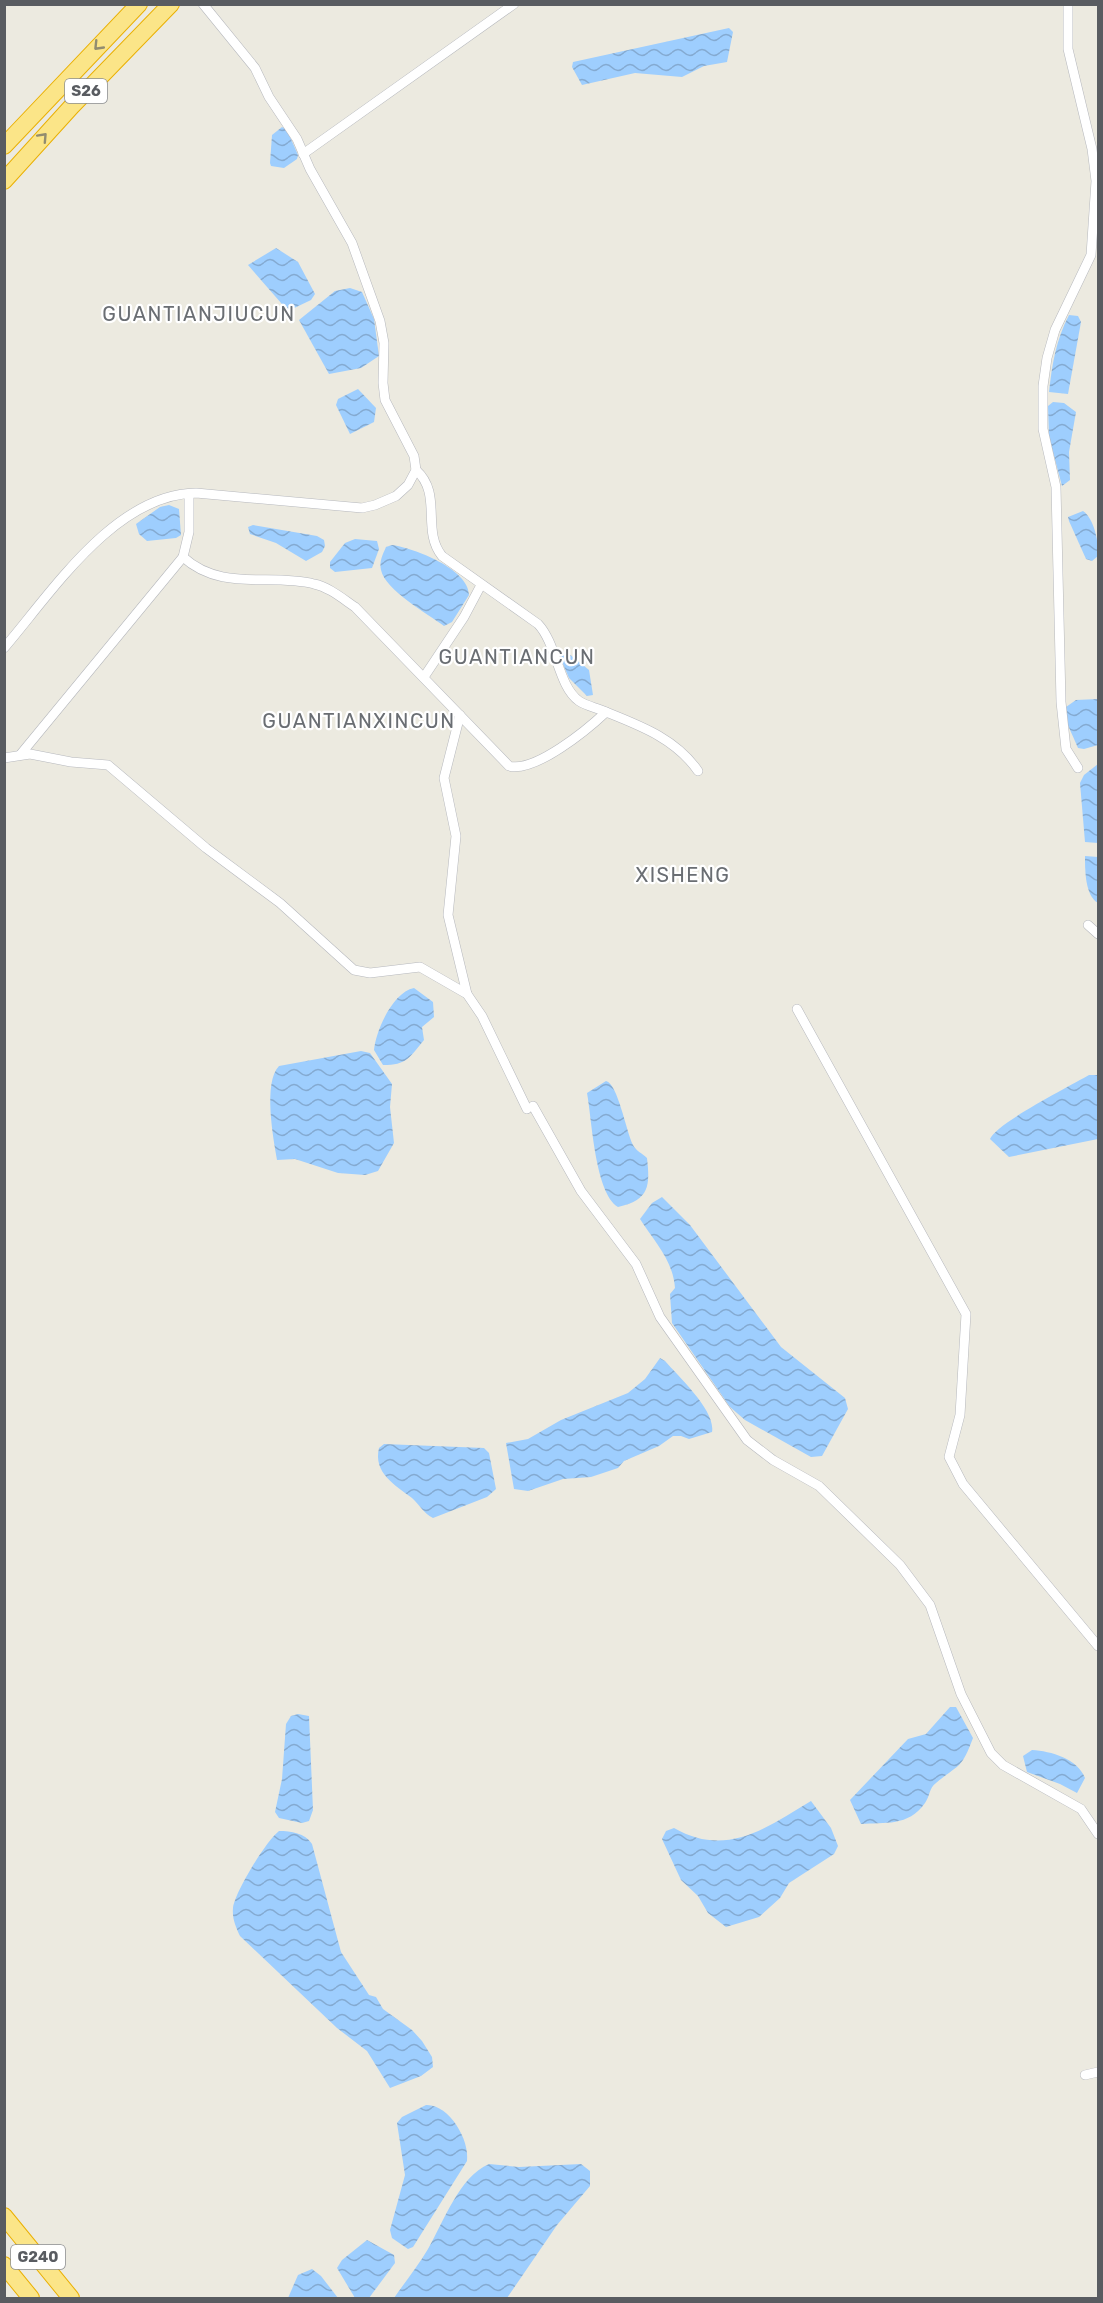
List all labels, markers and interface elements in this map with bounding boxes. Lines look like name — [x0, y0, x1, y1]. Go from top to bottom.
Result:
one-way arrow — [94, 40, 105, 50]
road number: S26 — [65, 79, 107, 103]
one-way arrow — [36, 134, 47, 144]
district label: GUANTIANJIUCUN — [102, 302, 296, 326]
district label: GUANTIANCUN — [439, 645, 595, 669]
district label: GUANTIANXINCUN — [262, 709, 456, 733]
district label: XISHENG — [636, 863, 730, 887]
road number: G240 — [11, 2245, 65, 2269]

